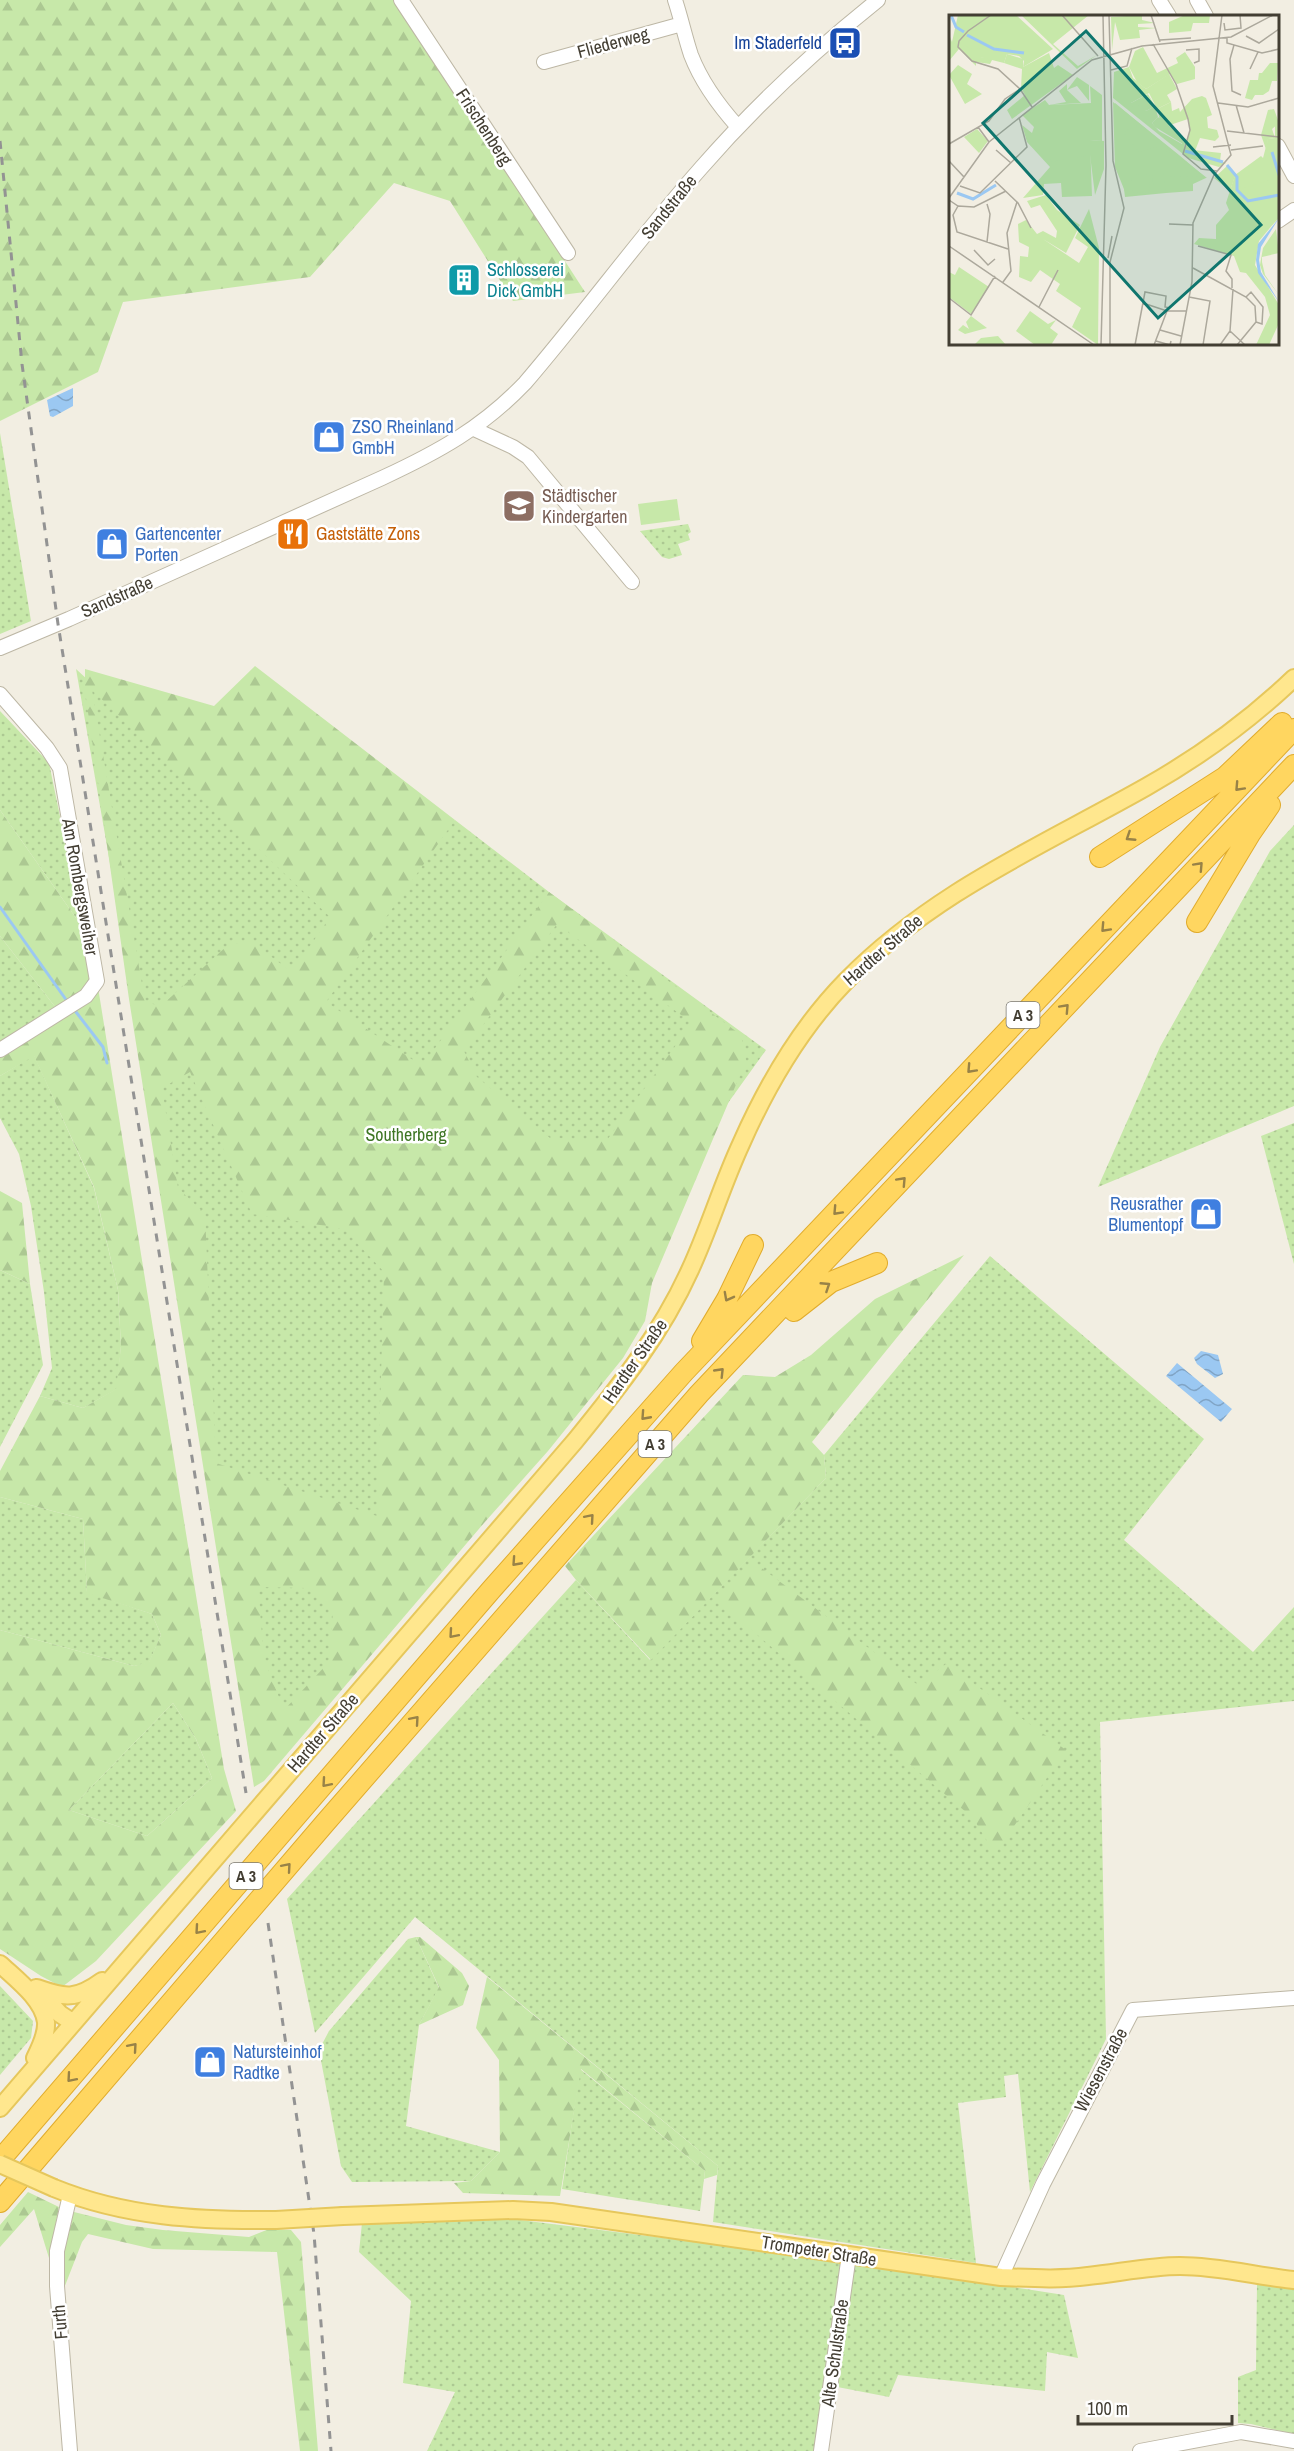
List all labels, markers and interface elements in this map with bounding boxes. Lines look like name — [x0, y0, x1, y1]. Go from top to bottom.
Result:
inset map — [949, 15, 1279, 345]
street label: Fliederweg — [574, 21, 652, 64]
bus stop icon: Im Staderfeld — [827, 25, 863, 61]
place label: Im Staderfeld — [734, 30, 822, 55]
street label: Frischenberg — [450, 83, 519, 171]
street label: Sandstraße — [635, 169, 702, 244]
place label: Schlosserei Dick GmbH — [487, 257, 564, 303]
building icon: Schlosserei Dick GmbH — [446, 262, 482, 298]
place label: ZSO Rheinland GmbH — [352, 414, 454, 460]
shop icon: ZSO Rheinland GmbH — [311, 419, 347, 455]
place label: Städtischer Kindergarten — [542, 483, 627, 529]
school or university icon: Städtischer Kindergarten — [501, 488, 537, 524]
restaurant icon: Gaststätte Zons — [275, 516, 311, 552]
place label: Gartencenter Porten — [135, 521, 221, 567]
place label: Gaststätte Zons — [316, 521, 420, 546]
shop icon: Gartencenter Porten — [94, 526, 130, 562]
street label: Sandstraße — [77, 570, 157, 623]
one-way arrow — [1236, 779, 1247, 790]
street label: Am Rombergsweiher — [56, 815, 105, 957]
one-way arrow — [1126, 830, 1137, 841]
one-way arrow — [1191, 863, 1202, 874]
street label: Hardter Straße — [838, 908, 928, 991]
one-way arrow — [1101, 921, 1112, 932]
road number: A 3 — [1006, 1002, 1040, 1028]
one-way arrow — [1058, 1005, 1069, 1015]
one-way arrow — [967, 1063, 978, 1073]
park label: Southerberg — [365, 1122, 447, 1147]
one-way arrow — [895, 1177, 906, 1187]
place label: Reusrather Blumentopf — [1108, 1191, 1184, 1237]
shop icon: Reusrather Blumentopf — [1188, 1196, 1224, 1232]
one-way arrow — [833, 1204, 844, 1215]
one-way arrow — [820, 1282, 830, 1294]
one-way arrow — [724, 1291, 735, 1301]
street label: Hardter Straße — [596, 1314, 673, 1408]
one-way arrow — [713, 1369, 724, 1379]
one-way arrow — [641, 1409, 652, 1420]
road number: A 3 — [638, 1431, 672, 1457]
one-way arrow — [583, 1514, 594, 1524]
one-way arrow — [512, 1555, 523, 1566]
one-way arrow — [449, 1628, 460, 1638]
street label: Hardter Straße — [281, 1688, 364, 1778]
one-way arrow — [408, 1716, 419, 1727]
one-way arrow — [322, 1776, 333, 1787]
road number: A 3 — [230, 1863, 262, 1889]
one-way arrow — [280, 1863, 291, 1874]
one-way arrow — [195, 1923, 206, 1934]
street label: Wiesenstraße — [1068, 2023, 1133, 2116]
place label: Natursteinhof Radtke — [233, 2039, 323, 2085]
one-way arrow — [126, 2043, 137, 2054]
shop icon: Natursteinhof Radtke — [192, 2044, 228, 2080]
one-way arrow — [67, 2071, 78, 2082]
street label: Trompeter Straße — [760, 2229, 878, 2272]
street label: Alte Schulstraße — [814, 2298, 854, 2409]
street label: Furth — [46, 2304, 73, 2340]
scale bar — [1078, 2388, 1232, 2426]
text: 100 m — [1087, 2396, 1128, 2421]

